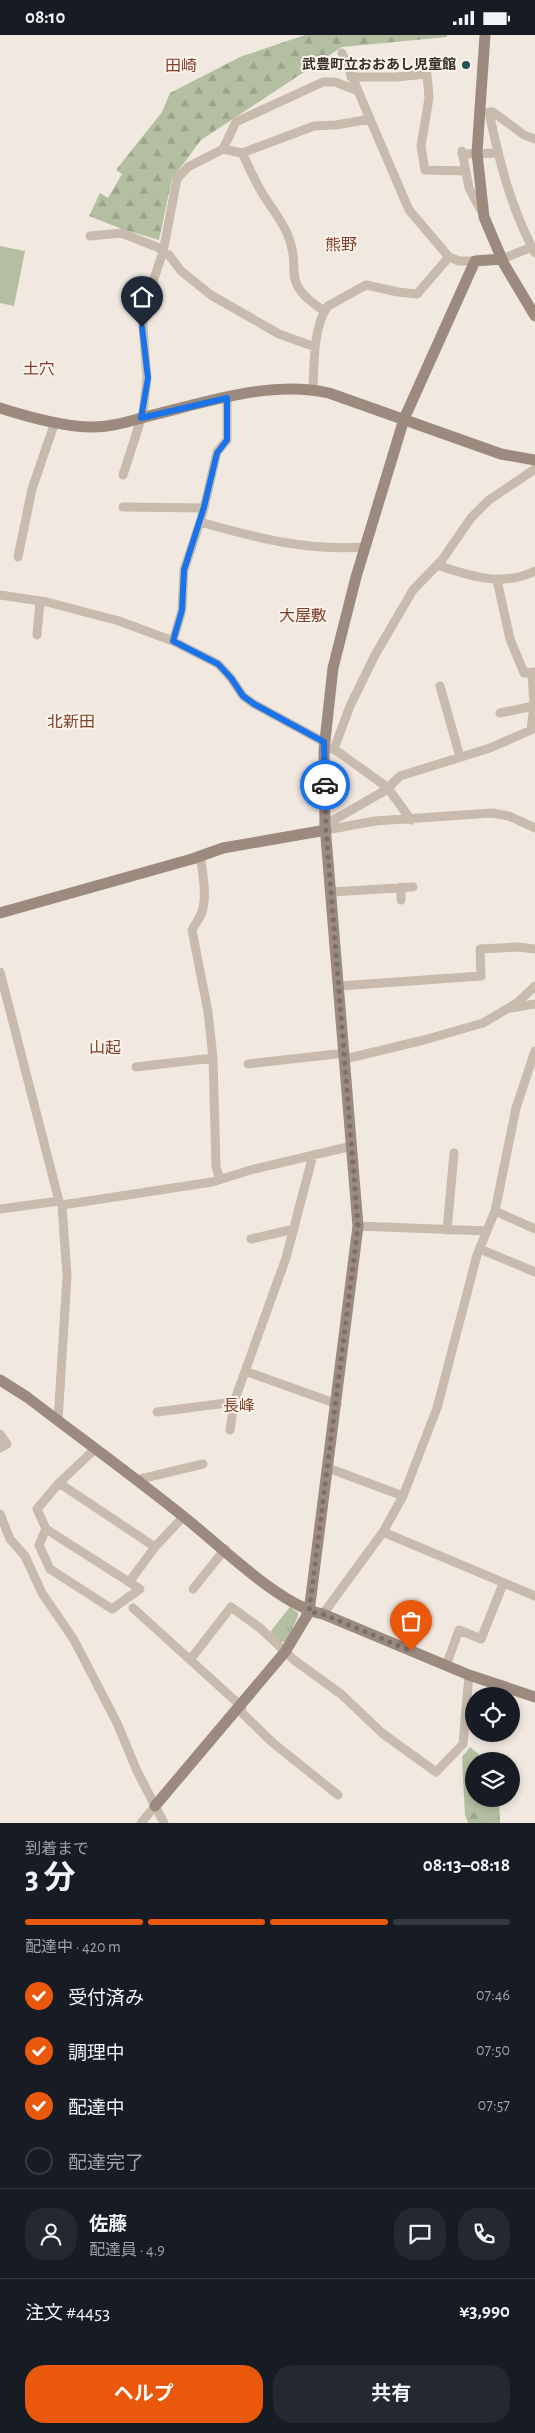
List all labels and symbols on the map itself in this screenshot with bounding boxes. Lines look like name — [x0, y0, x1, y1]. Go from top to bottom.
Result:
place label: 武豊町立おおあし児童館 — [302, 57, 456, 72]
district label: 田崎 — [165, 58, 197, 74]
marker: 武豊町立おおあし児童館 — [460, 59, 472, 71]
district label: 熊野 — [325, 236, 357, 253]
pin — [121, 276, 163, 327]
district label: 土穴 — [23, 361, 55, 377]
district label: 大屋敷 — [279, 607, 327, 624]
district label: 北新田 — [47, 713, 95, 730]
courier — [300, 760, 350, 810]
district label: 山起 — [89, 1040, 121, 1056]
district label: 長峰 — [223, 1397, 255, 1414]
pin — [390, 1600, 432, 1651]

